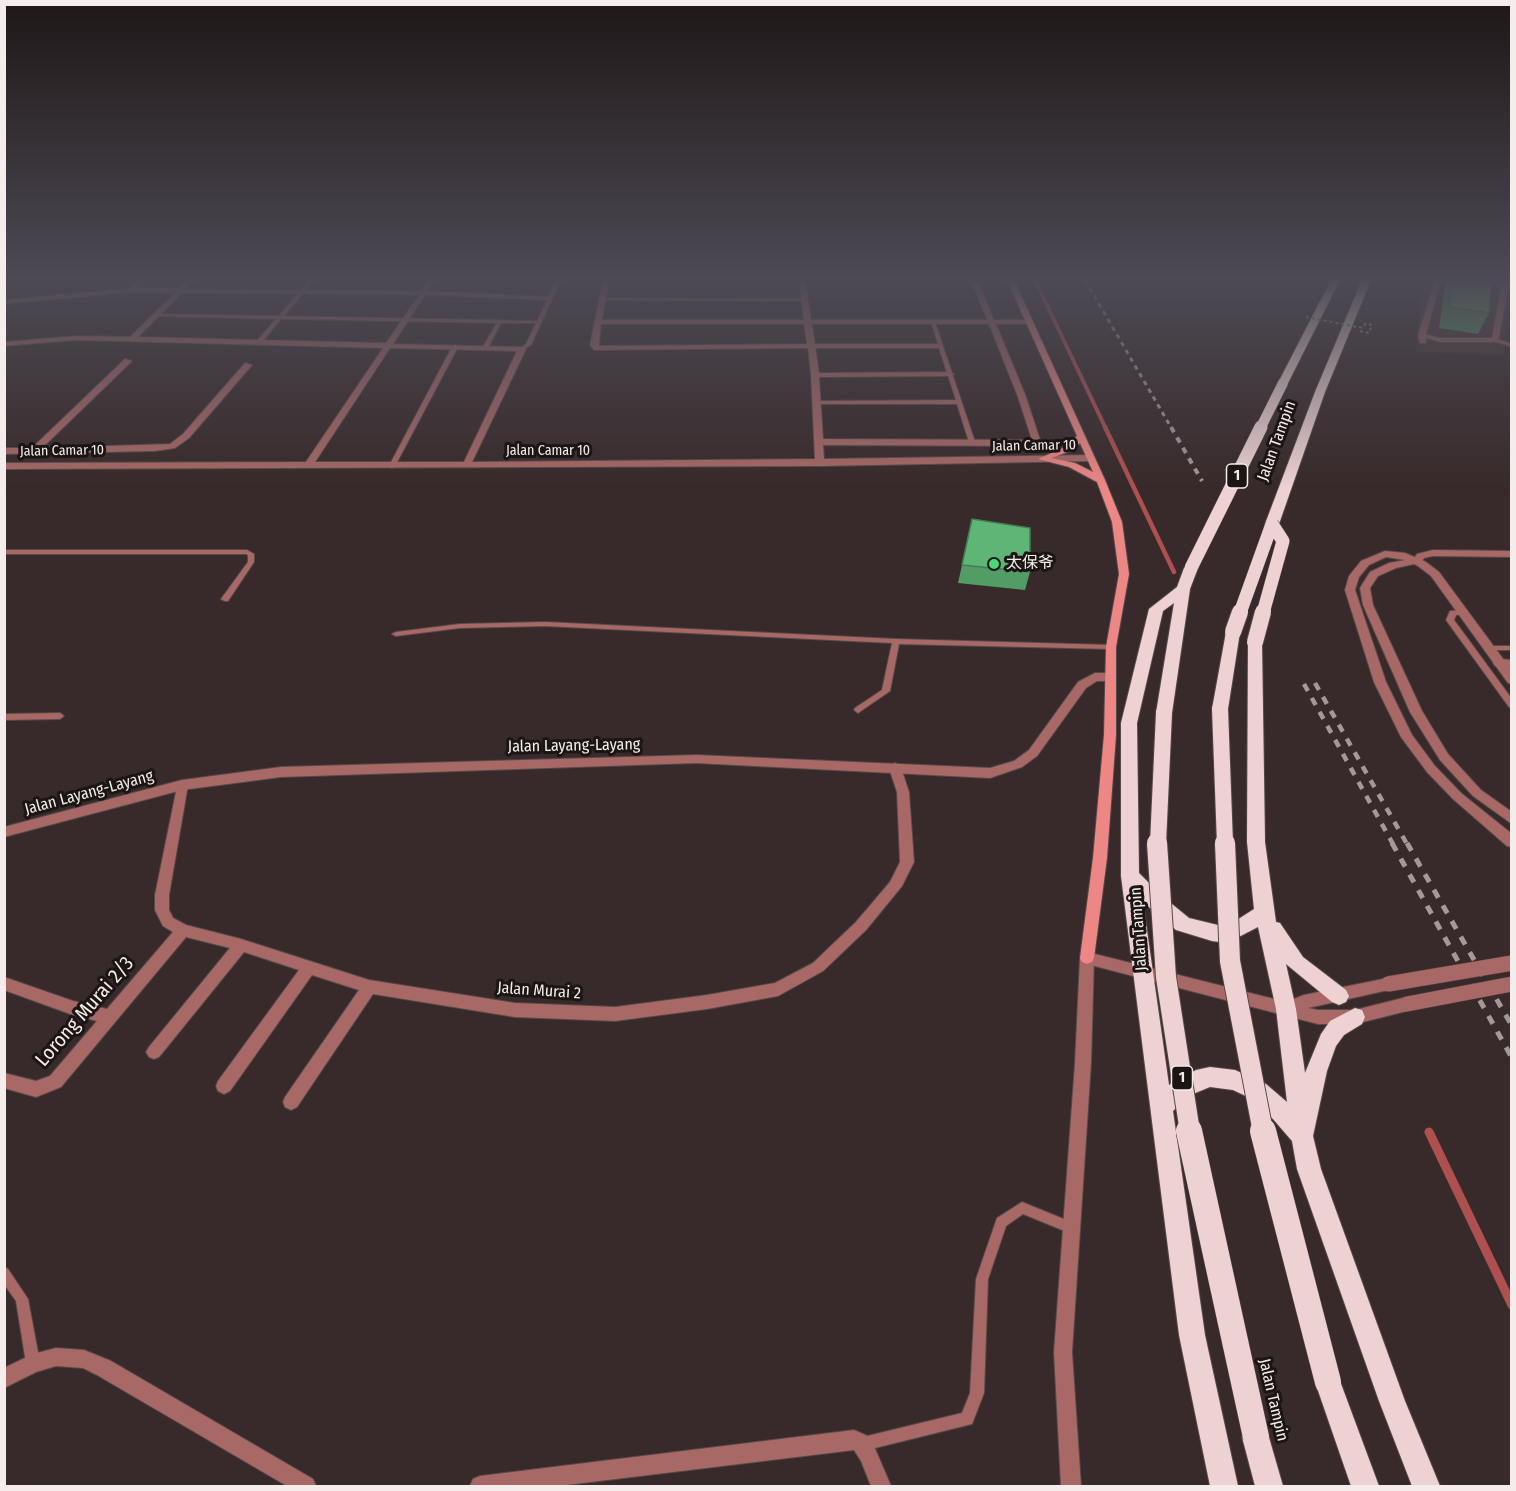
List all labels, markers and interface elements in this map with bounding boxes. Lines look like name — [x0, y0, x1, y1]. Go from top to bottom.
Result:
street label: Jalan Tampin — [1254, 398, 1300, 484]
street label: Jalan Camar 10 — [992, 437, 1076, 455]
street label: Jalan Camar 10 — [20, 442, 104, 460]
street label: Jalan Camar 10 — [506, 443, 590, 459]
road number: 1 — [1226, 464, 1248, 488]
place label: 太保爷 — [1006, 554, 1054, 574]
marker: 太保爷 — [987, 557, 1001, 571]
street label: Jalan Layang-Layang — [508, 735, 640, 757]
street label: Jalan Layang-Layang — [23, 767, 155, 819]
street label: Jalan Tampin — [1126, 886, 1152, 972]
street label: Lorong Murai 2/3 — [31, 952, 139, 1072]
street label: Jalan Murai 2 — [497, 979, 581, 1003]
road number: 1 — [1172, 1066, 1192, 1090]
street label: Jalan Tampin — [1254, 1357, 1292, 1443]

